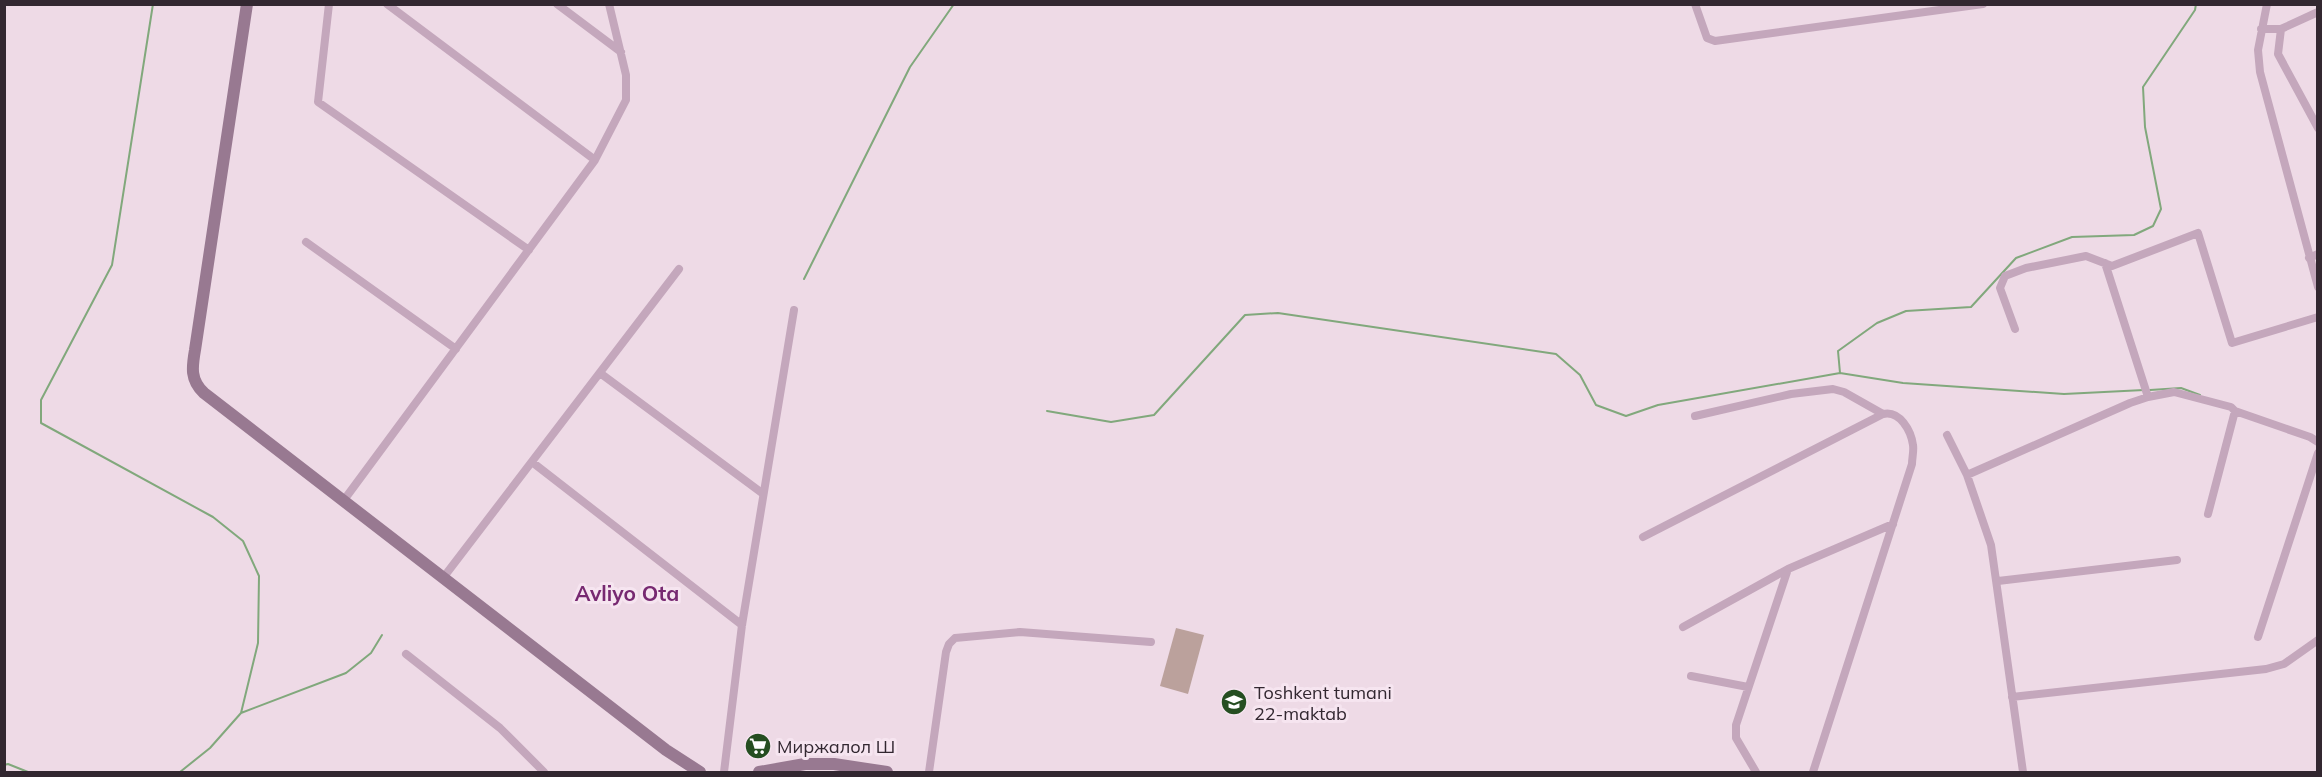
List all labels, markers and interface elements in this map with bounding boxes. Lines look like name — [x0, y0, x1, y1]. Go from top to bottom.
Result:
district label: Avliyo Ota — [575, 580, 679, 606]
place label: Toshkent tumani 22-maktab — [1254, 681, 1392, 725]
school or university icon: Toshkent tumani 22-maktab — [1219, 687, 1249, 717]
supermarket icon: Миржалол Ш — [743, 731, 773, 761]
place label: Миржалол Ш — [777, 735, 895, 758]

